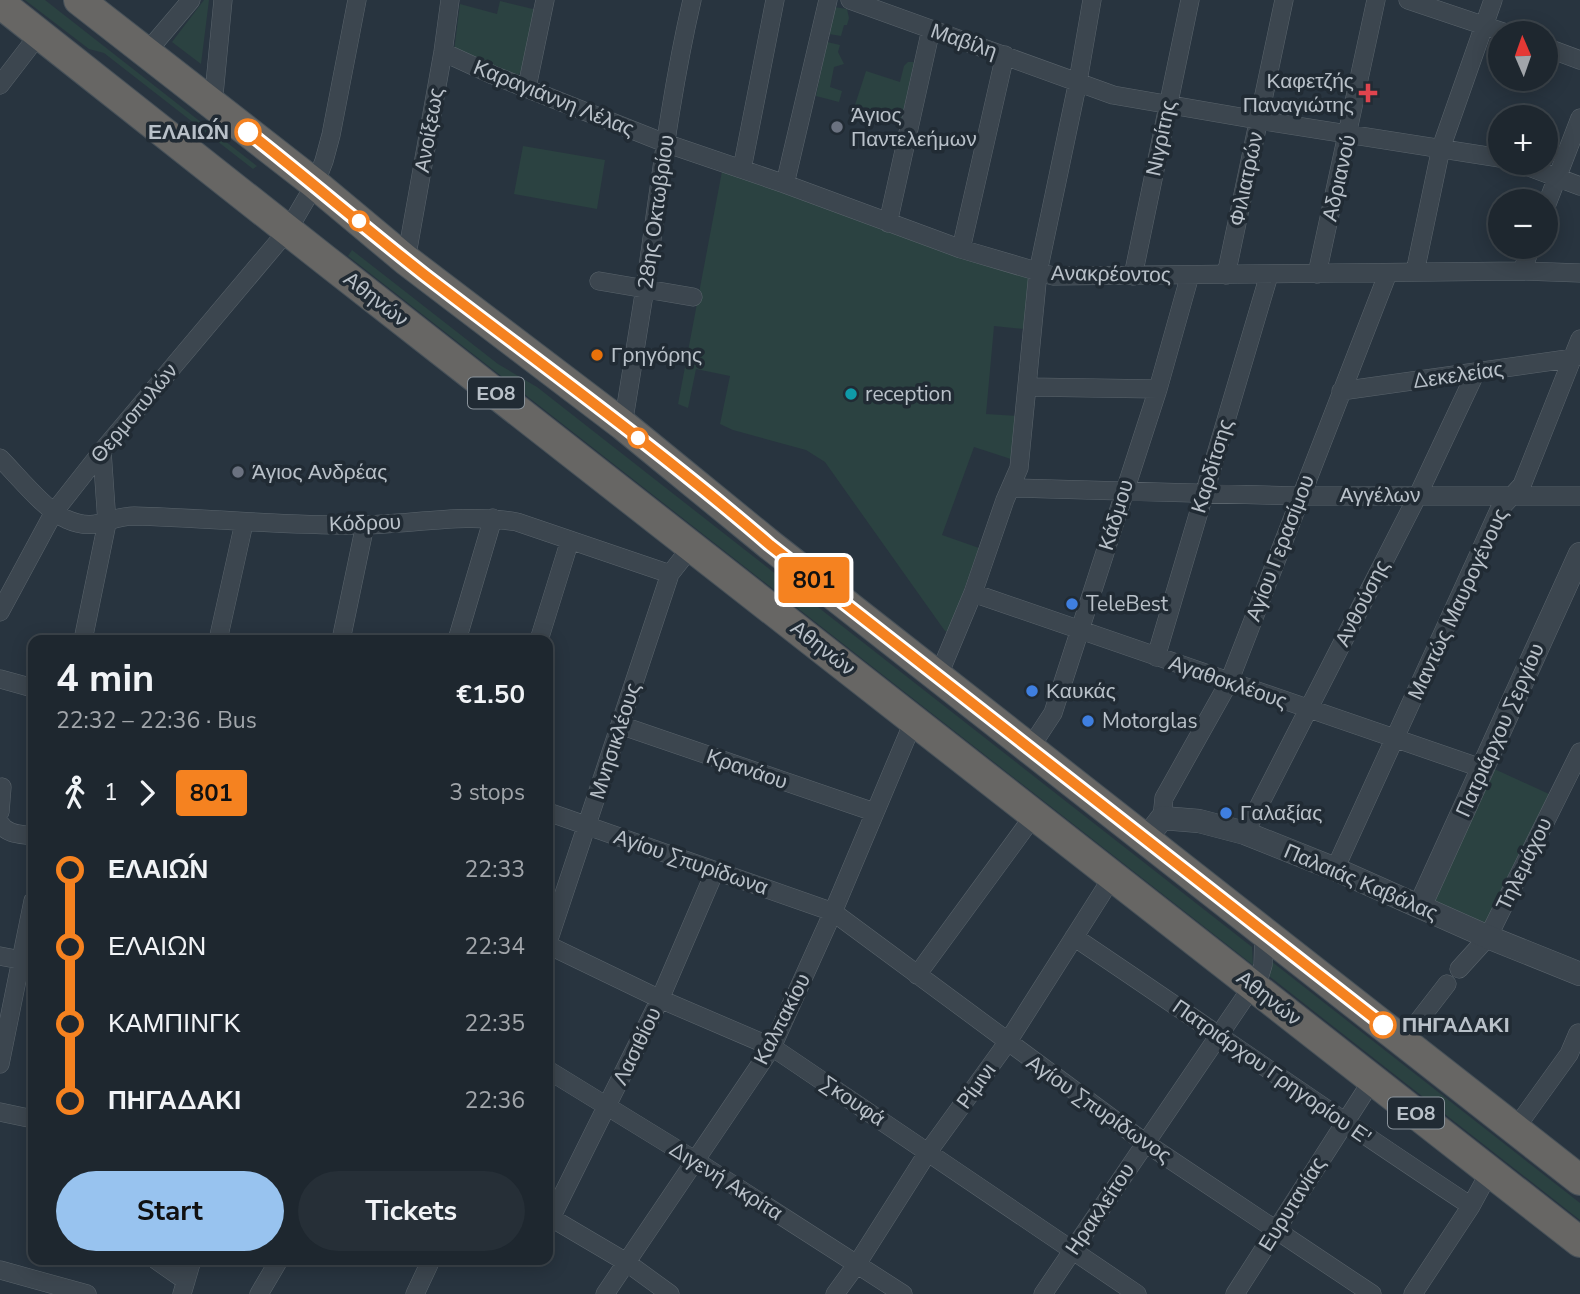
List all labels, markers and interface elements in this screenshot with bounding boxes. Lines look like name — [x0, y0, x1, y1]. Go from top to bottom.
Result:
street label: Μαβίλη — [927, 17, 1001, 65]
north arrow — [1488, 21, 1558, 91]
map controls — [1488, 21, 1558, 259]
street label: Καραγιάννη Λέλας — [469, 53, 639, 143]
place label: Καφετζής Παναγιώτης — [1243, 67, 1354, 119]
street label: Ανοίξεως — [408, 85, 450, 175]
marker: Καφετζής Παναγιώτης — [1360, 85, 1376, 101]
street label: Νιγρίτης — [1139, 97, 1183, 179]
place label: Άγιος Παντελεήμων — [851, 101, 977, 153]
button: + — [1488, 105, 1558, 175]
place label: ΕΛΑΙΏΝ — [148, 118, 229, 146]
marker: ΕΛΑΙΏΝ — [235, 119, 261, 145]
marker: Άγιος Παντελεήμων — [829, 119, 845, 135]
street label: Φιλιατρών — [1222, 129, 1270, 229]
street label: Αδριανού — [1315, 132, 1363, 224]
street label: 28ης Οκτωβρίου — [631, 133, 681, 291]
button: − — [1488, 189, 1558, 259]
unlabelled marker — [349, 211, 369, 231]
street label: Ανακρέοντος — [1051, 259, 1171, 289]
street label: Αθηνών — [338, 265, 414, 333]
place label: Γρηγόρης — [611, 341, 702, 369]
marker: Γρηγόρης — [589, 347, 605, 363]
street label: Δεκελείας — [1411, 355, 1505, 395]
street label: Θερμοπυλών — [84, 357, 184, 469]
road number: ΕΟ8 — [468, 378, 524, 408]
place label: reception — [865, 380, 952, 408]
marker: reception — [843, 386, 859, 402]
street label: Καρδίτσης — [1184, 416, 1240, 516]
unlabelled marker — [628, 428, 648, 448]
place label: Άγιος Ανδρέας — [252, 458, 387, 486]
marker: Άγιος Ανδρέας — [230, 464, 246, 480]
street label: Αγίου Γερασίμου — [1239, 471, 1321, 625]
street label: Κάδμου — [1092, 476, 1140, 554]
street label: Αγγέλων — [1339, 481, 1421, 509]
street label: Μαντώς Μαυρογένους — [1401, 504, 1515, 704]
street label: Κόδρου — [328, 508, 402, 538]
street label: Ανθούσης — [1328, 555, 1396, 651]
line badge: 801 — [774, 557, 854, 603]
text: 801 — [792, 564, 836, 596]
place label: TeleBest — [1086, 590, 1169, 618]
marker: TeleBest — [1064, 596, 1080, 612]
street label: Αθηνών — [785, 614, 861, 682]
street label: Πατριάρχου Σεργίου — [1449, 639, 1551, 821]
street label: Αγαθοκλέους — [1165, 649, 1291, 715]
text: 4 min — [56, 653, 154, 704]
text: €1.50 — [456, 677, 525, 712]
place label: Καυκάς — [1046, 677, 1116, 705]
street label: Μνησικλέους — [583, 679, 647, 803]
marker: Καυκάς — [1024, 683, 1040, 699]
text: 22:32 – 22:36 · Bus — [56, 705, 257, 736]
place label: Motorglas — [1102, 707, 1198, 735]
marker: Motorglas — [1080, 713, 1096, 729]
street label: Κρανάου — [703, 742, 791, 796]
icon: walk — [56, 774, 94, 812]
icon: forward — [128, 774, 166, 812]
text: 1 — [104, 777, 118, 808]
text: 801 — [190, 777, 233, 809]
text: 3 stops — [449, 777, 525, 808]
place label: Γαλαξίας — [1240, 799, 1322, 827]
marker: Γαλαξίας — [1218, 805, 1234, 821]
street label: Τηλεμάχου — [1489, 813, 1559, 915]
street label: Αγίου Σπυρίδωνα — [610, 823, 772, 901]
street label: Παλαιάς Καβάλας — [1280, 837, 1442, 927]
text: ΕΛΑΙΏΝ — [108, 852, 208, 887]
text: 22:33 — [465, 854, 525, 885]
text: ΕΛΑΙΩΝ — [108, 929, 206, 964]
text: 22:34 — [465, 931, 525, 962]
street label: Αθηνών — [1231, 964, 1307, 1032]
street label: Καλπακίου — [747, 968, 817, 1070]
street label: Πατριάρχου Γρηγορίου Ε' — [1167, 993, 1377, 1151]
street label: Λασιθίου — [606, 1002, 668, 1090]
text: ΚΑΜΠΙΝΓΚ — [108, 1006, 241, 1041]
text: 22:35 — [465, 1008, 525, 1039]
place label: ΠΗΓΑΔΑΚΙ — [1402, 1011, 1510, 1039]
marker: ΠΗΓΑΔΑΚΙ — [1370, 1012, 1396, 1038]
street label: Αγίου Σπυρίδωνος — [1021, 1049, 1177, 1169]
street label: Ρίμινι — [950, 1057, 1002, 1115]
street label: Σκουφά — [815, 1069, 891, 1133]
text: ΠΗΓΑΔΑΚΙ — [108, 1083, 241, 1118]
text: 22:36 — [465, 1085, 525, 1116]
road number: ΕΟ8 — [1388, 1098, 1444, 1128]
street label: Διγενή Ακρίτα — [664, 1135, 788, 1227]
street label: Ευρυτανίας — [1252, 1151, 1332, 1257]
street label: Ηρακλείτου — [1059, 1157, 1141, 1261]
button: Start — [56, 1171, 284, 1251]
button: Tickets — [298, 1171, 525, 1251]

